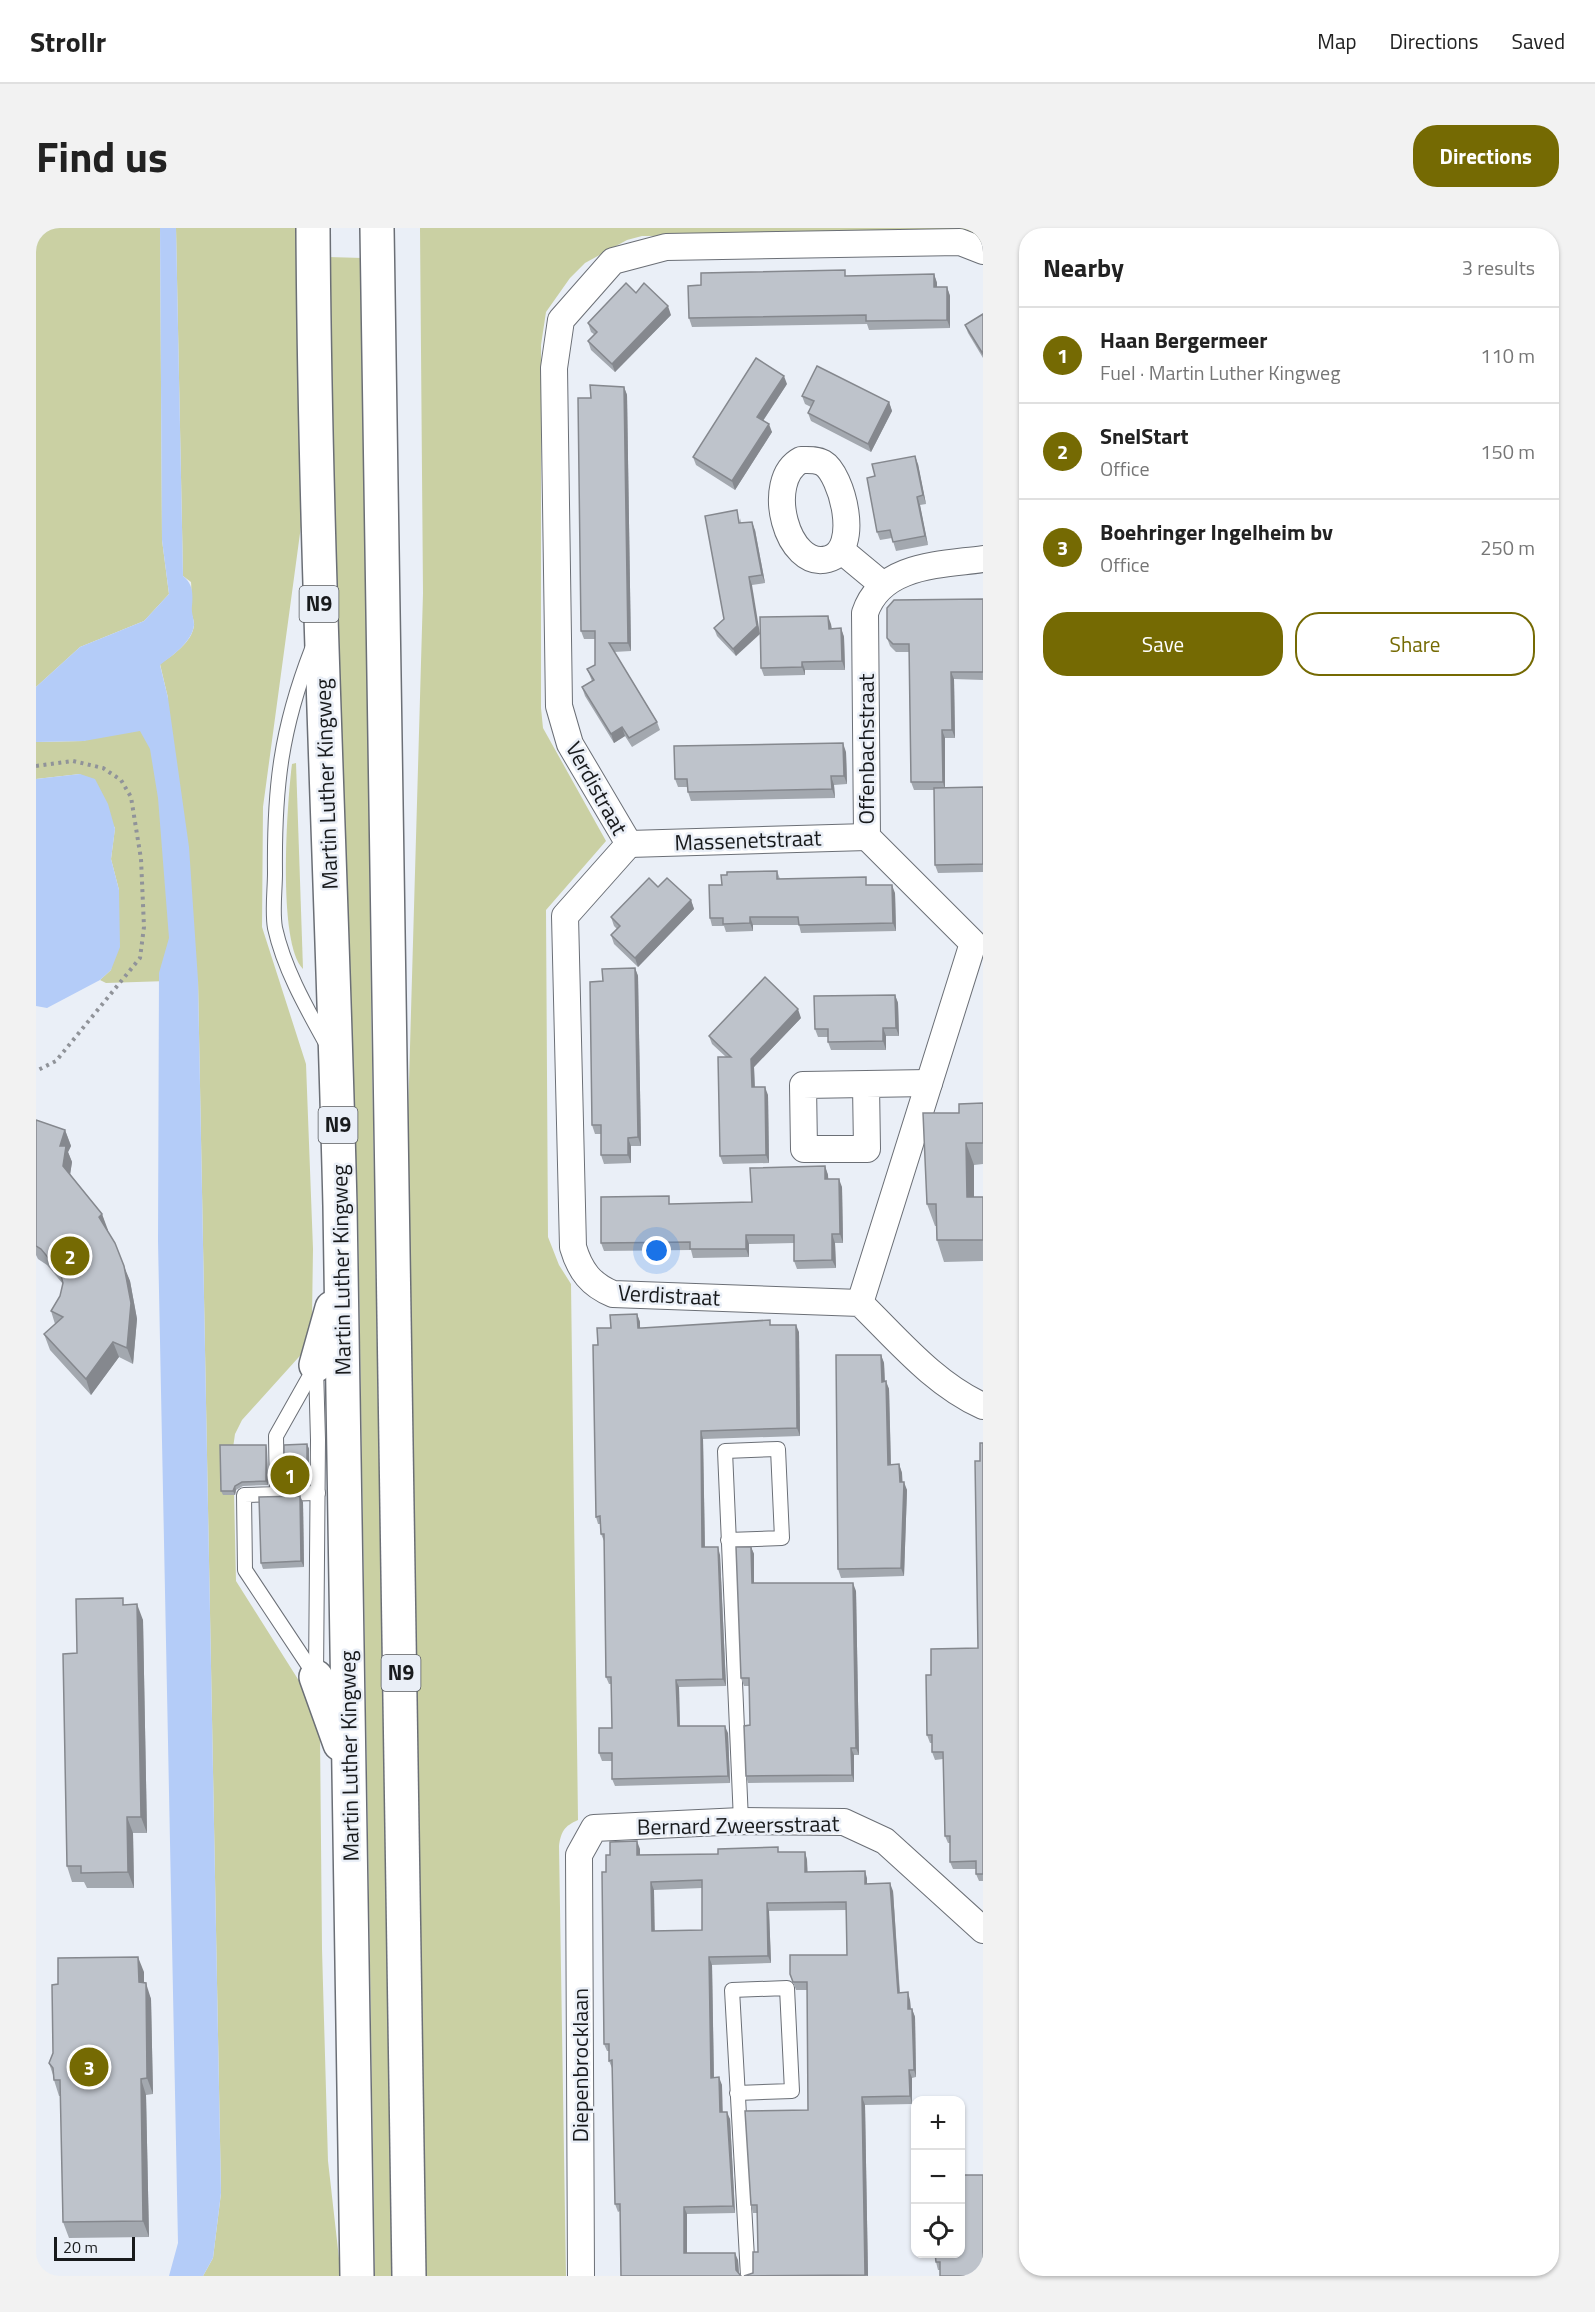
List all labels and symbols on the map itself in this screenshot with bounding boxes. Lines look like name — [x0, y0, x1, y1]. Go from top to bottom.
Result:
road number: N9 — [300, 586, 338, 622]
street label: Offenbachstraat — [849, 673, 883, 825]
street label: Martin Luther Kingweg — [305, 678, 347, 890]
street label: Verdistraat — [557, 735, 637, 841]
street label: Massenetstraat — [674, 820, 822, 860]
road number: N9 — [318, 1107, 358, 1143]
street label: Martin Luther Kingweg — [322, 1164, 360, 1376]
pin: 2 — [51, 1234, 90, 1278]
your location — [642, 1236, 671, 1265]
street label: Verdistraat — [617, 1275, 721, 1315]
pin: 1 — [270, 1452, 310, 1498]
street label: Martin Luther Kingweg — [330, 1650, 368, 1862]
road number: N9 — [382, 1655, 421, 1691]
street label: Bernard Zweersstraat — [636, 1806, 840, 1844]
street label: Diepenbrocklaan — [563, 1988, 597, 2142]
pin: 3 — [70, 2044, 108, 2090]
scale bar — [54, 2234, 135, 2262]

